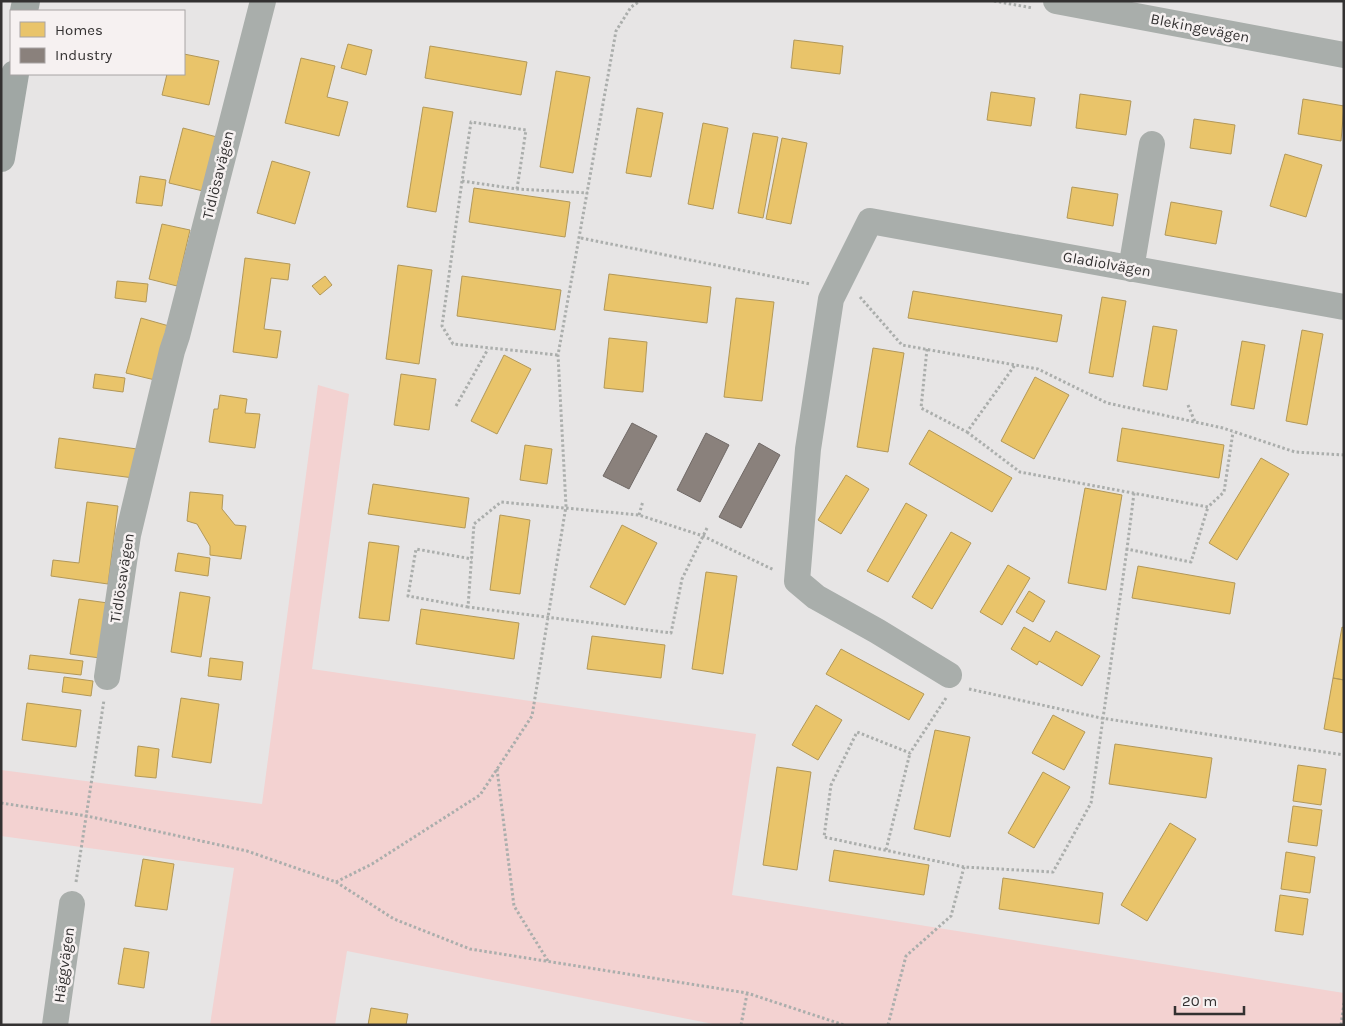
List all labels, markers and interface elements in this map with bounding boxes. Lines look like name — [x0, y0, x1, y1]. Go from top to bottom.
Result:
legend — [10, 10, 185, 75]
street label: Blekingevägen — [1149, 10, 1251, 46]
text: Homes — [55, 21, 103, 39]
text: Industry — [55, 46, 112, 64]
street label: Tidlösavägen — [198, 129, 238, 221]
street label: Gladiolvägen — [1062, 247, 1152, 281]
street label: Tidlösavägen — [106, 532, 138, 624]
street label: Häggvägen — [50, 926, 78, 1004]
scale bar — [1175, 984, 1244, 1016]
text: 20 m — [1182, 992, 1217, 1010]

